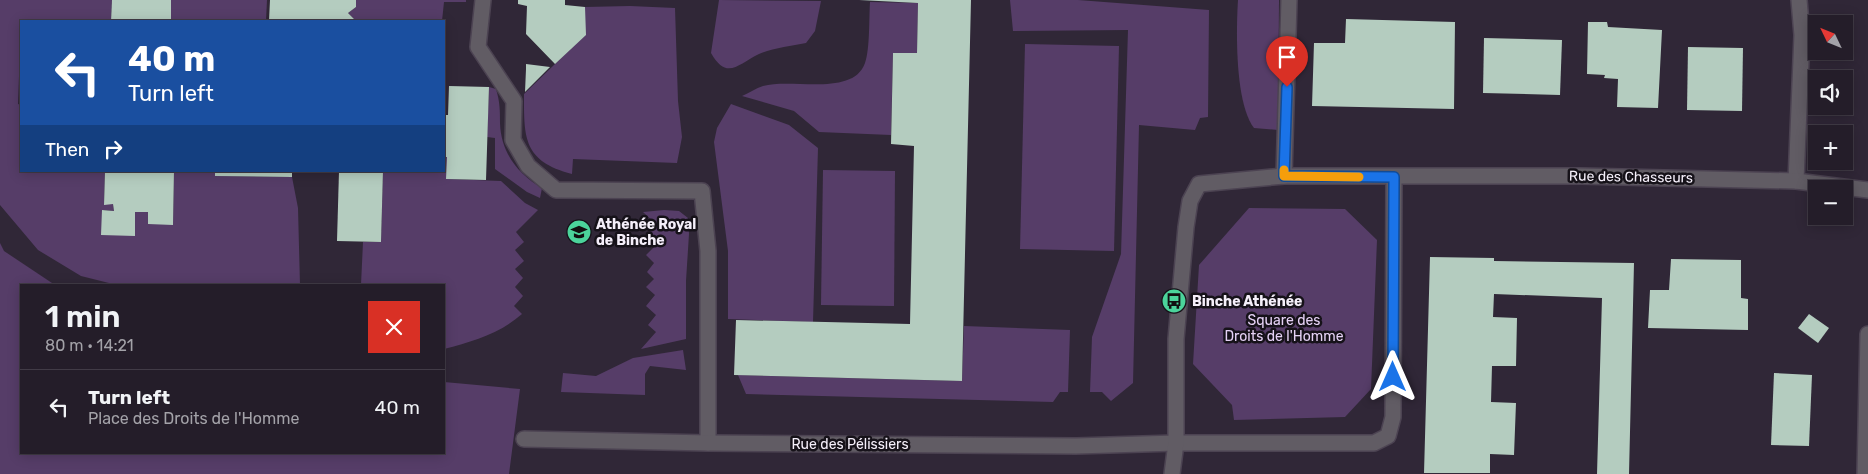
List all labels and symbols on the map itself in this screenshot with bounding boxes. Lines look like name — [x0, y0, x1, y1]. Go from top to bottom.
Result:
north arrow — [1808, 15, 1852, 60]
pin — [1266, 36, 1308, 87]
street label: Rue des Chasseurs — [1569, 167, 1693, 187]
place label: Athénée Royal de Binche — [596, 216, 696, 249]
school or university icon: Athénée Royal de Binche — [566, 219, 592, 245]
bus stop icon: Binche Athénée — [1161, 288, 1187, 314]
place label: Binche Athénée — [1192, 293, 1302, 310]
park label: Square des Droits de l'Homme — [1224, 312, 1344, 345]
position arrow — [1366, 350, 1418, 402]
street label: Rue des Pélissiers — [791, 436, 909, 453]

